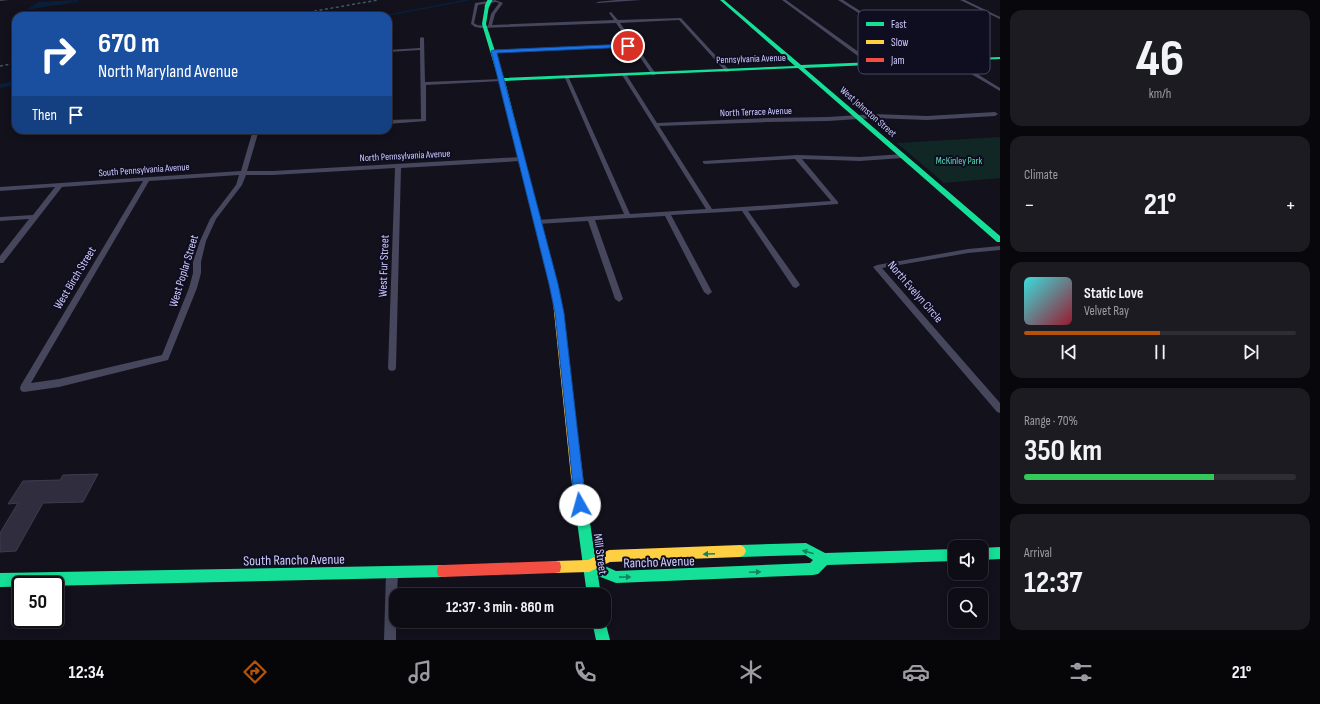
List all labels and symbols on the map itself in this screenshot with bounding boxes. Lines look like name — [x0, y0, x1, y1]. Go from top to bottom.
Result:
legend — [858, 10, 990, 74]
text: Fast — [891, 18, 907, 31]
pin — [611, 29, 645, 63]
text: Slow — [891, 36, 908, 49]
street label: Pennsylvania Avenue — [716, 52, 786, 66]
text: Jam — [890, 54, 905, 67]
street label: West Johnston Street — [837, 84, 899, 140]
street label: North Terrace Avenue — [720, 105, 792, 119]
street label: North Pennsylvania Avenue — [359, 148, 451, 164]
park label: McKinley Park — [936, 155, 982, 167]
street label: South Pennsylvania Avenue — [98, 161, 190, 179]
street label: West Poplar Street — [166, 233, 202, 309]
street label: West Fur Street — [375, 234, 393, 298]
street label: West Birch Street — [50, 244, 100, 312]
street label: North Evelyn Circle — [884, 258, 946, 326]
position arrow — [559, 484, 601, 526]
street label: Mill Street — [590, 533, 610, 576]
one-way arrow — [801, 549, 813, 555]
one-way arrow — [703, 550, 715, 557]
street label: South Rancho Avenue — [243, 551, 345, 569]
street label: Rancho Avenue — [623, 552, 695, 572]
one-way arrow — [749, 569, 762, 575]
one-way arrow — [619, 574, 632, 580]
speed limit sign: 50 — [12, 576, 64, 628]

